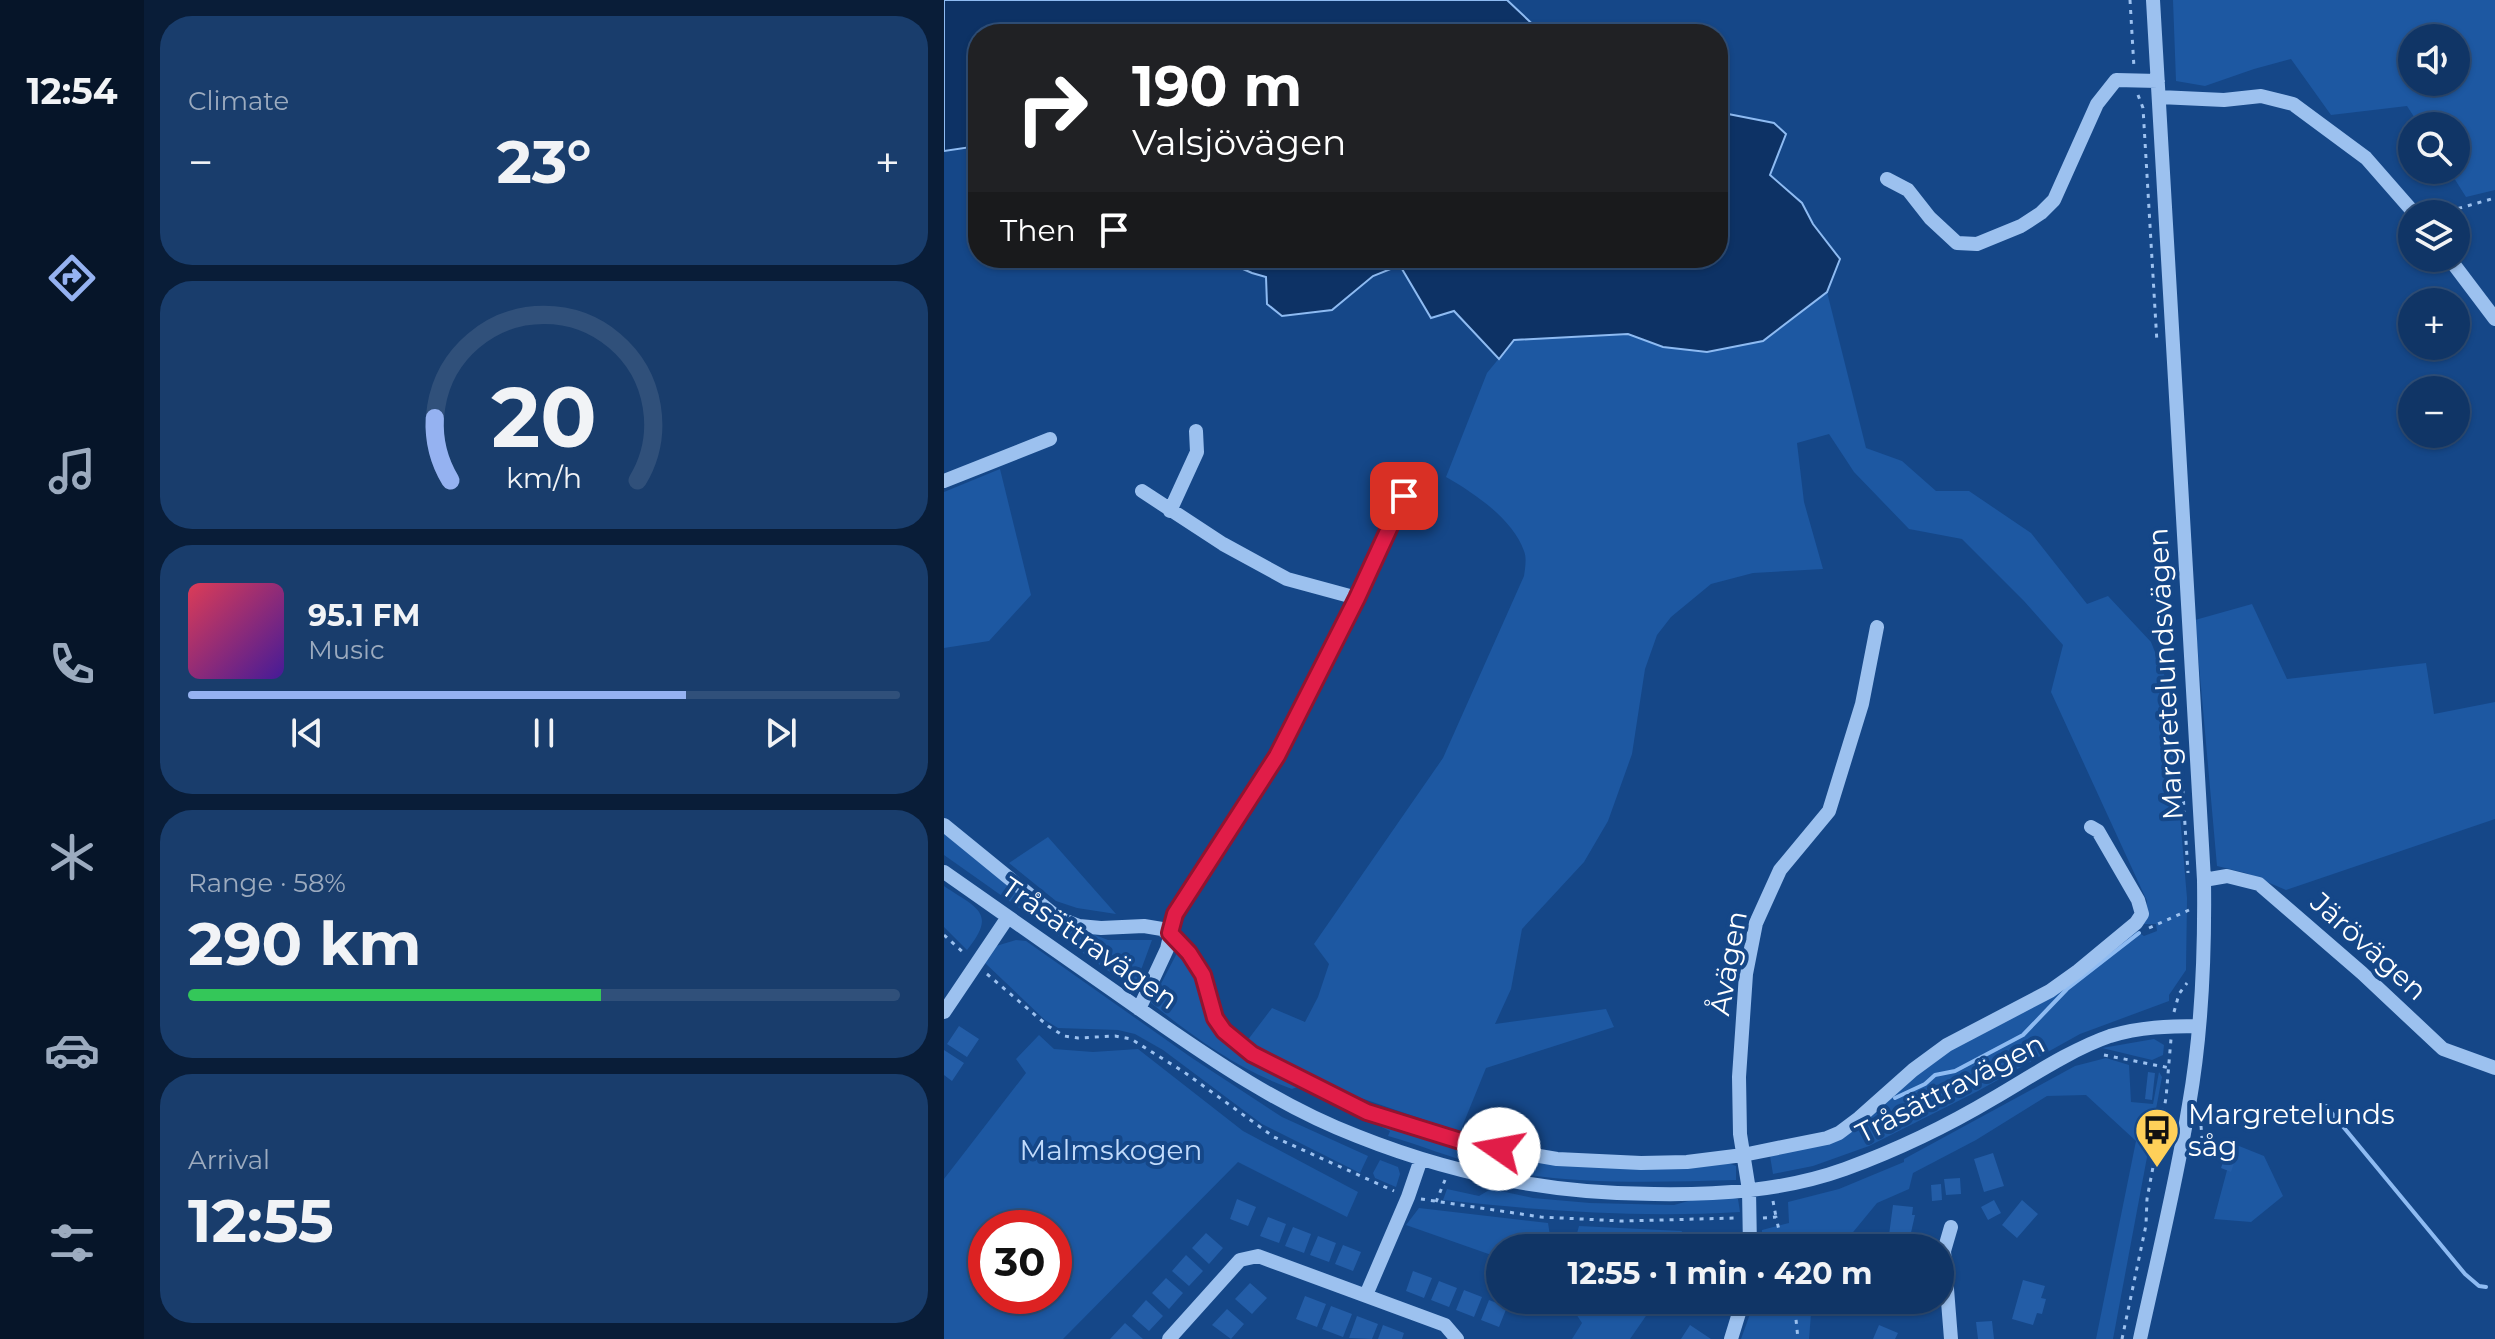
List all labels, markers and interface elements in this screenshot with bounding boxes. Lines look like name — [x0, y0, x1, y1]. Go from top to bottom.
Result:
map controls — [2398, 24, 2470, 448]
button: sound — [2398, 24, 2470, 96]
text: 190 m — [1132, 52, 1302, 120]
icon: right — [1000, 56, 1104, 160]
text: 12:54 — [26, 69, 118, 113]
text: Climate — [188, 85, 289, 117]
button: search — [2398, 112, 2470, 184]
text: Valsjövägen — [1132, 120, 1346, 164]
text: 23° — [496, 125, 592, 198]
text: − — [188, 135, 213, 189]
text: + — [875, 135, 900, 189]
button: layers — [2398, 200, 2470, 272]
icon: arrive — [1092, 208, 1136, 252]
text: Then — [1000, 212, 1076, 249]
icon: directions — [44, 250, 100, 306]
button: + — [2398, 288, 2470, 360]
text: 20 — [491, 365, 597, 467]
button: − — [2398, 376, 2470, 448]
icon: music — [44, 443, 100, 499]
text: km/h — [506, 460, 582, 495]
pin — [1370, 462, 1438, 530]
icon: arrive — [1382, 474, 1426, 518]
street label: Margretelundsvägen — [2140, 527, 2190, 821]
text: 95.1 FM — [308, 597, 420, 634]
text: Music — [308, 634, 385, 666]
icon: phone — [44, 636, 100, 692]
icon: previous — [285, 711, 329, 755]
icon: pause — [522, 711, 566, 755]
icon: next — [759, 711, 803, 755]
icon: climate — [44, 829, 100, 885]
text: Range · 58% — [188, 867, 346, 899]
street label: Tråsättravägen — [995, 870, 1185, 1016]
street label: Järövägen — [2303, 884, 2434, 1007]
text: 290 km — [188, 907, 421, 980]
street label: Åvägen — [1702, 908, 1754, 1018]
icon: car — [44, 1022, 100, 1078]
street label: Tråsättravägen — [1850, 1026, 2050, 1150]
place label: Margretelunds såg — [2188, 1097, 2395, 1163]
bus stop icon: Margretelunds såg — [2133, 1106, 2181, 1169]
position arrow — [1457, 1107, 1541, 1191]
park label: Malmskogen — [1020, 1133, 1202, 1167]
text: Arrival — [188, 1144, 270, 1176]
text: 12:55 — [188, 1184, 334, 1257]
speed limit sign: 30 — [968, 1210, 1072, 1314]
icon: filters — [44, 1215, 100, 1271]
text: 12:55 · 1 min · 420 m — [1567, 1255, 1873, 1292]

